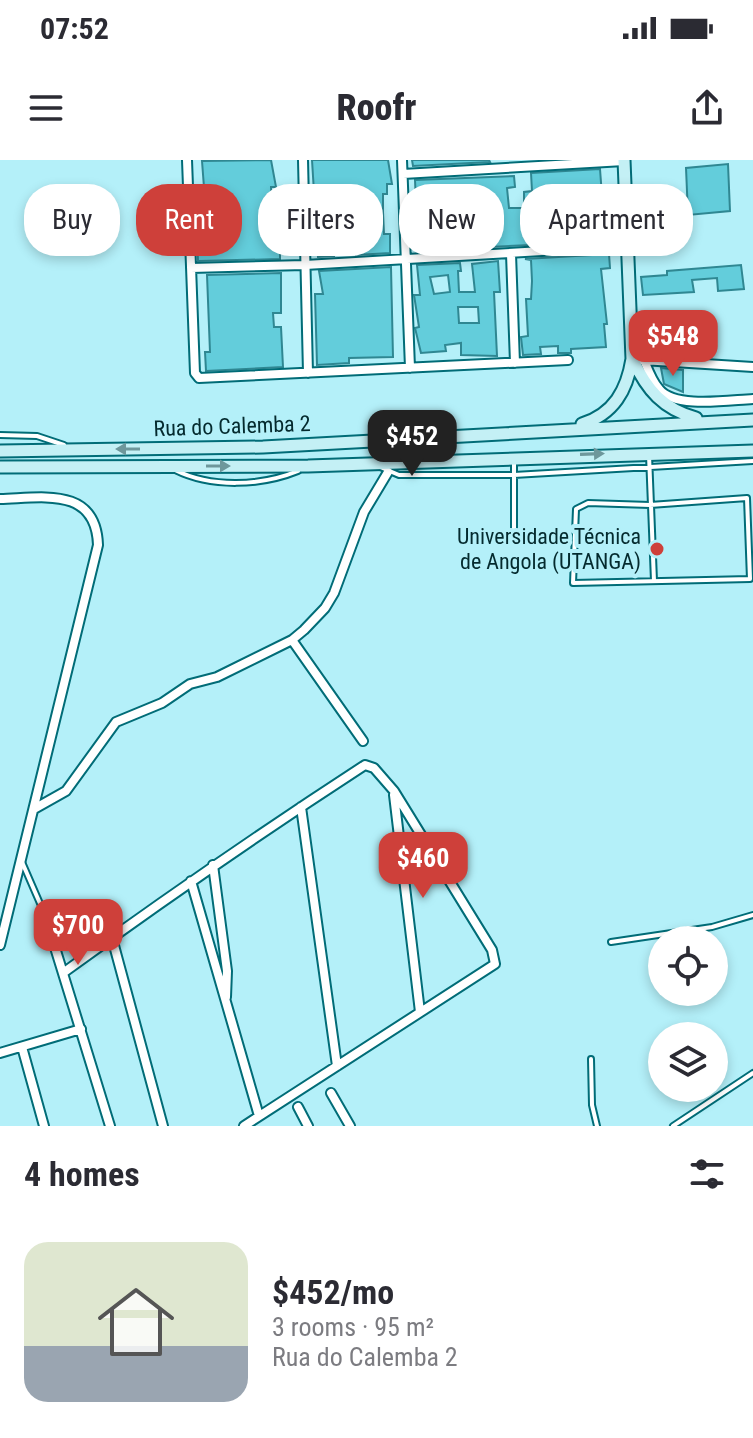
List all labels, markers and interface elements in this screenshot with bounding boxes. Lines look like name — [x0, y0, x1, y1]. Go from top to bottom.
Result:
text: 07:52 — [40, 11, 109, 46]
icon: menu — [24, 86, 68, 130]
icon: share — [685, 86, 729, 130]
text: Roofr — [337, 87, 416, 129]
chip: Buy — [24, 184, 120, 256]
chip: Rent — [136, 184, 242, 256]
chip: Filters — [258, 184, 383, 256]
chip: New — [399, 184, 504, 256]
chip: Apartment — [520, 184, 693, 256]
pin: $548 — [626, 310, 720, 378]
text: $548 — [647, 321, 699, 351]
pin: $452 — [365, 410, 459, 478]
street label: Rua do Calemba 2 — [153, 411, 311, 441]
text: $452 — [386, 421, 438, 451]
one-way arrow — [115, 443, 140, 455]
one-way arrow — [580, 448, 605, 461]
one-way arrow — [206, 460, 231, 472]
place label: Universidade Técnica de Angola (UTANGA) — [457, 524, 641, 575]
marker: Universidade Técnica de Angola (UTANGA) — [648, 540, 666, 558]
pin: $460 — [376, 832, 470, 900]
text: $460 — [397, 843, 449, 873]
pin: $700 — [31, 899, 125, 967]
text: $700 — [52, 910, 104, 940]
map controls — [648, 926, 728, 1102]
button: locate — [648, 926, 728, 1006]
button: layers — [648, 1022, 728, 1102]
icon: filters — [685, 1152, 729, 1196]
text: 4 homes — [24, 1154, 140, 1194]
text: $452/mo — [272, 1272, 394, 1312]
icon: home — [88, 1274, 184, 1370]
text: 3 rooms · 95 m² — [272, 1312, 434, 1342]
text: Rua do Calemba 2 — [272, 1342, 458, 1372]

